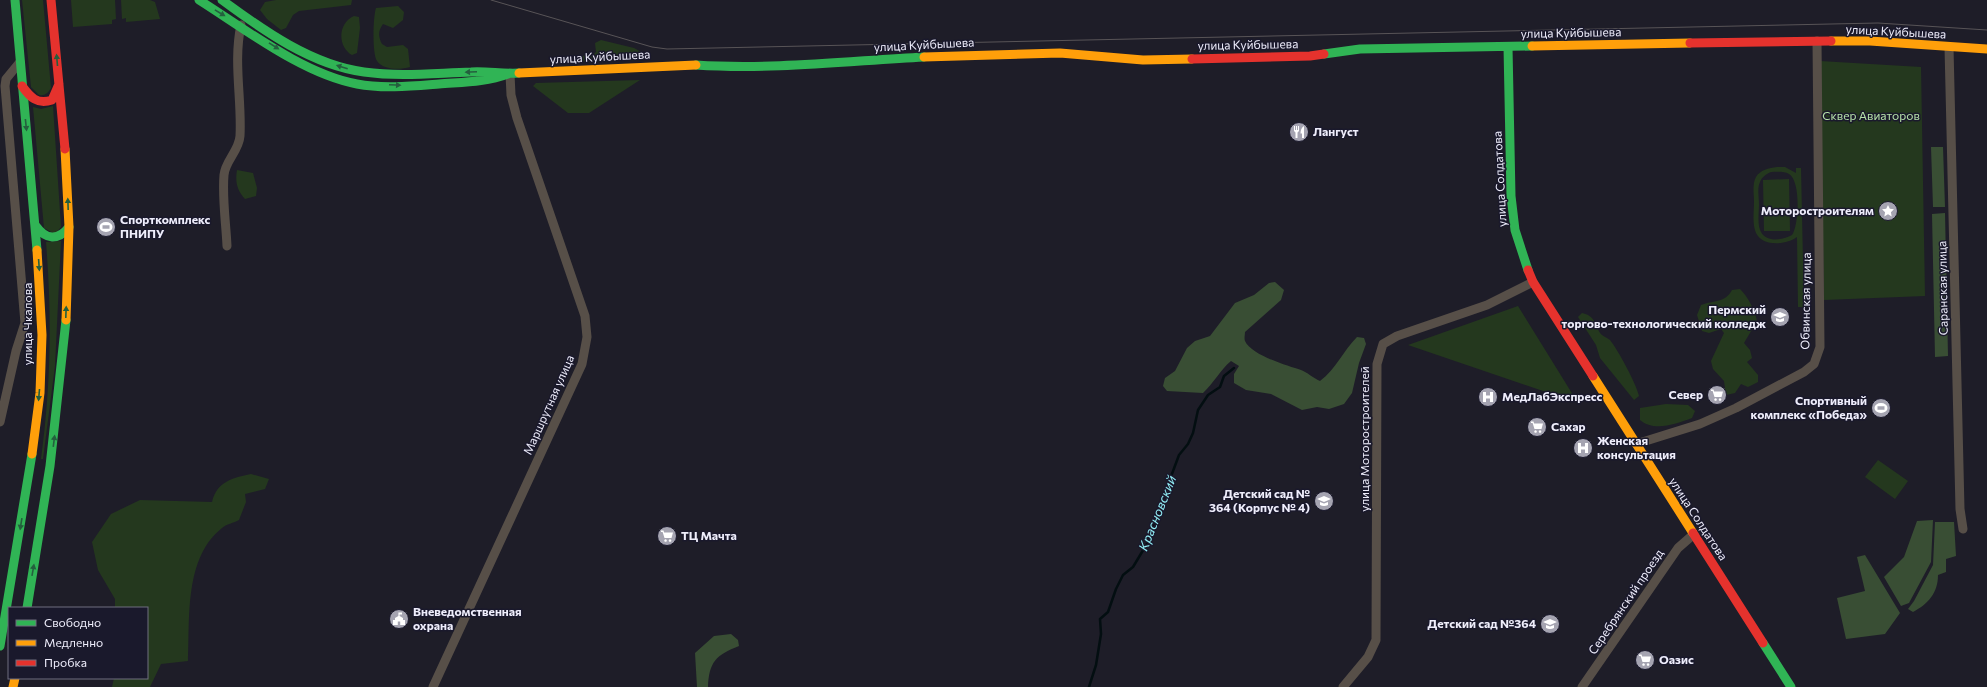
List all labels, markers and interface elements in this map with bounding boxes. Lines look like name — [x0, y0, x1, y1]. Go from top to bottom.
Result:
one-way arrow — [214, 9, 226, 16]
street label: улица Куйбышева — [1845, 21, 1947, 41]
street label: улица Куйбышева — [1521, 24, 1621, 40]
street label: улица Куйбышева — [873, 34, 975, 54]
street label: улица Куйбышева — [1198, 36, 1298, 52]
one-way arrow — [269, 42, 279, 50]
street label: улица Куйбышева — [549, 46, 651, 66]
one-way arrow — [54, 54, 60, 66]
one-way arrow — [336, 63, 348, 69]
one-way arrow — [465, 68, 477, 75]
one-way arrow — [389, 82, 402, 88]
park label: Сквер Авиаторов — [1822, 108, 1920, 122]
one-way arrow — [23, 119, 29, 131]
restaurant icon: Лангуст — [1288, 121, 1310, 143]
place label: Лангуст — [1313, 124, 1359, 138]
street label: улица Солдатова — [1490, 131, 1509, 227]
one-way arrow — [65, 197, 71, 210]
place icon: Моторостроителям — [1877, 200, 1899, 222]
place label: Моторостроителям — [1761, 203, 1874, 217]
place label: Спорткомплекс ПНИПУ — [120, 212, 211, 240]
sports icon: Спорткомплекс ПНИПУ — [95, 216, 117, 238]
street label: Саранская улица — [1934, 241, 1950, 335]
street label: Обвинская улица — [1797, 252, 1813, 350]
one-way arrow — [36, 259, 43, 271]
street label: улица Чкалова — [20, 283, 34, 365]
place label: Пермский торгово-технологический колледж — [1562, 302, 1767, 330]
one-way arrow — [63, 305, 69, 318]
school or university icon: Пермский торгово-технологический колледж — [1769, 306, 1791, 328]
street label: Маршрутная улица — [520, 353, 576, 457]
street label: улица Моторостроителей — [1357, 366, 1371, 512]
supermarket icon: Север — [1706, 384, 1728, 406]
hospital icon: МедЛабЭкспресс — [1477, 386, 1499, 408]
place label: Север — [1669, 387, 1703, 401]
one-way arrow — [36, 389, 43, 401]
place label: МедЛабЭкспресс — [1502, 389, 1603, 403]
place label: Спортивный комплекс «Победа» — [1751, 393, 1867, 421]
sports icon: Спортивный комплекс «Победа» — [1870, 397, 1892, 419]
supermarket icon: Сахар — [1526, 416, 1548, 438]
place label: Сахар — [1551, 419, 1586, 433]
place label: Женская консультация — [1597, 433, 1676, 461]
one-way arrow — [51, 435, 57, 447]
hospital icon: Женская консультация — [1572, 437, 1594, 459]
water label: Красновский — [1135, 472, 1180, 553]
street label: улица Солдатова — [1667, 474, 1731, 562]
place label: Детский сад № 364 (Корпус № 4) — [1209, 486, 1310, 514]
school or university icon: Детский сад № 364 (Корпус № 4) — [1313, 490, 1335, 512]
one-way arrow — [18, 518, 24, 530]
supermarket icon: ТЦ Мачта — [656, 525, 678, 547]
place label: ТЦ Мачта — [681, 528, 737, 542]
street label: Серебрянский проезд — [1585, 546, 1666, 657]
one-way arrow — [31, 563, 37, 576]
place label: Вневедомственная охрана — [413, 604, 522, 632]
legend — [8, 607, 148, 679]
public building icon: Вневедомственная охрана — [388, 608, 410, 630]
school or university icon: Детский сад №364 — [1539, 613, 1561, 635]
text: Свободно — [44, 615, 101, 629]
place label: Детский сад №364 — [1428, 616, 1537, 630]
text: Медленно — [44, 635, 103, 649]
supermarket icon: Оазис — [1634, 649, 1656, 671]
place label: Оазис — [1659, 652, 1694, 666]
text: Пробка — [44, 655, 87, 669]

